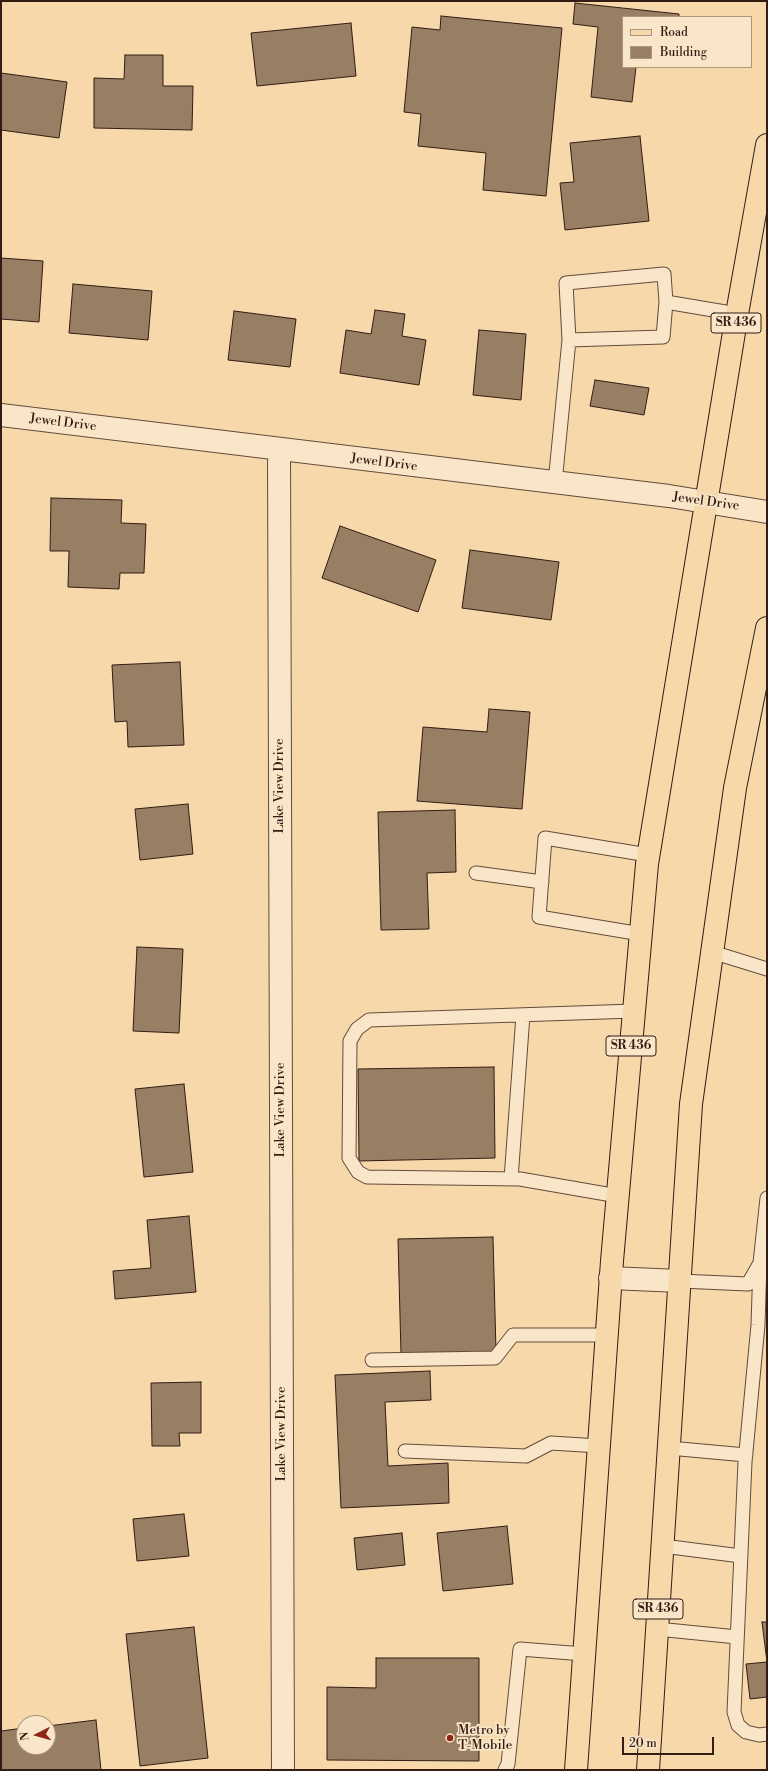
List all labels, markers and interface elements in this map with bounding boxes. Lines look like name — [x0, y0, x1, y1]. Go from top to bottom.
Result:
legend — [622, 16, 752, 68]
text: Road — [660, 25, 688, 40]
text: Building — [660, 45, 707, 60]
road number: SR 436 — [711, 313, 761, 333]
street label: Jewel Drive — [29, 411, 97, 435]
street label: Jewel Drive — [350, 451, 418, 475]
street label: Jewel Drive — [672, 490, 740, 514]
street label: Lake View Drive — [272, 738, 288, 834]
road number: SR 436 — [606, 1036, 656, 1056]
street label: Lake View Drive — [273, 1062, 289, 1158]
street label: Lake View Drive — [274, 1386, 290, 1482]
road number: SR 436 — [633, 1599, 683, 1619]
north arrow — [16, 1715, 56, 1755]
place label: Metro by T-Mobile — [458, 1723, 512, 1754]
scale bar — [624, 1729, 716, 1755]
text: N — [18, 1731, 32, 1741]
marker: Metro by T-Mobile — [445, 1733, 455, 1743]
text: 20 m — [629, 1736, 657, 1751]

